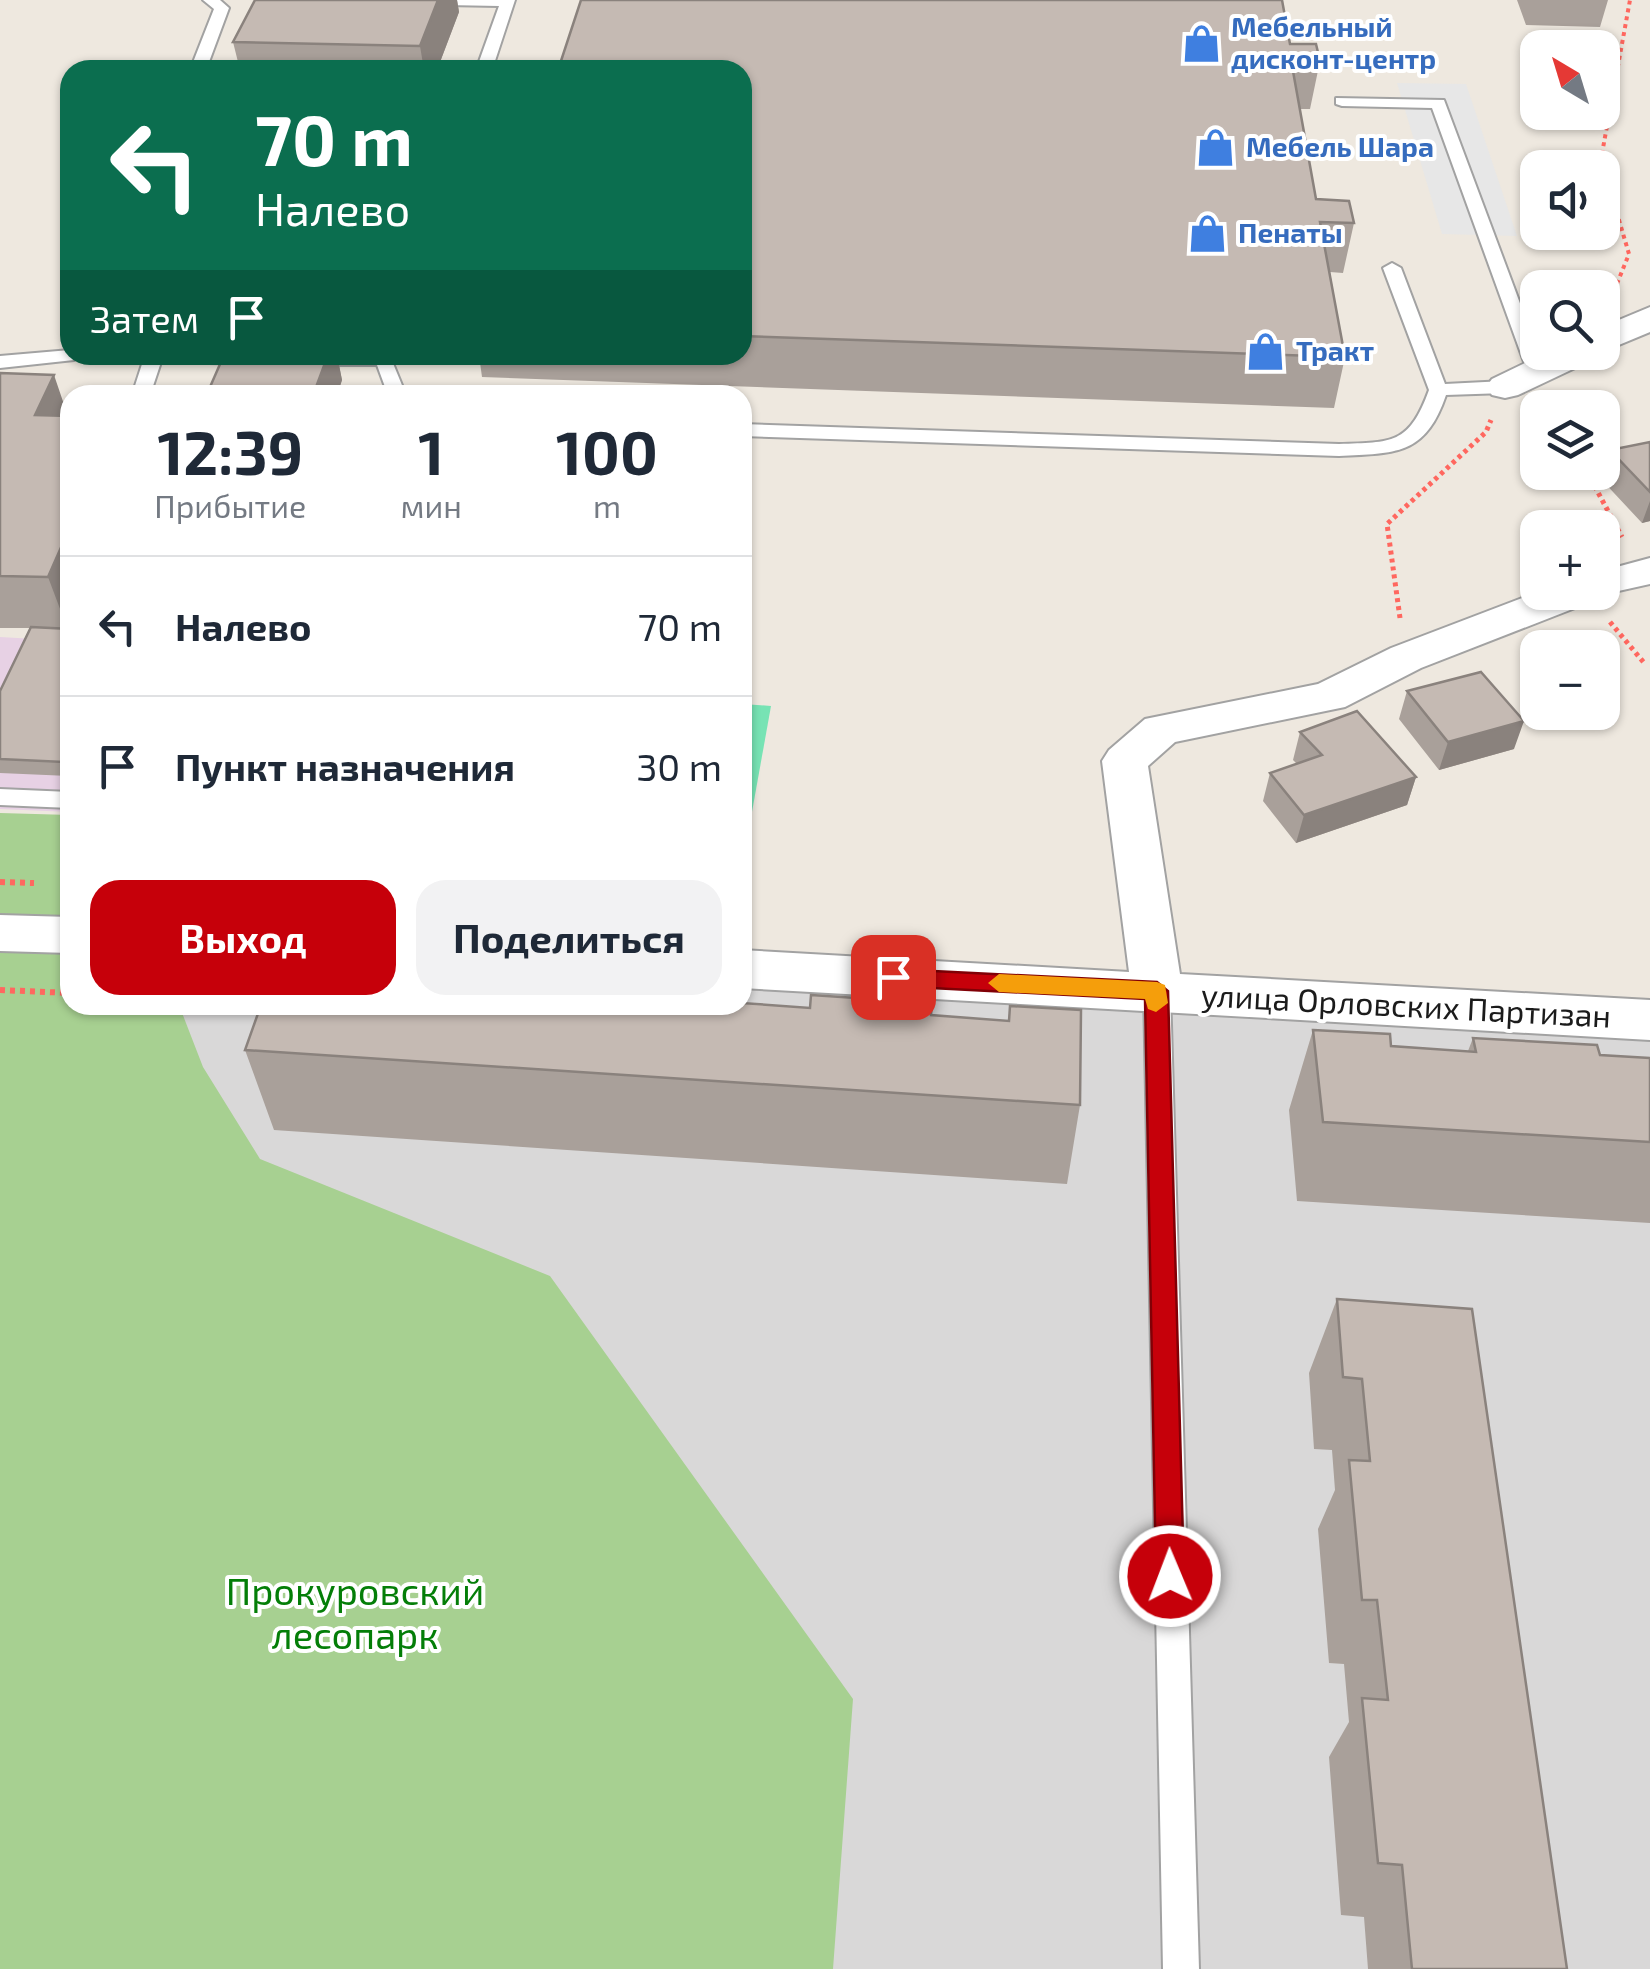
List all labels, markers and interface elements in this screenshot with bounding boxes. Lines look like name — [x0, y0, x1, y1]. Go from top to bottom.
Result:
place label: Мебельный дисконт-центр — [1231, 9, 1436, 75]
shop icon: Мебельный дисконт-центр — [1180, 22, 1222, 64]
north arrow — [1520, 30, 1620, 130]
map controls — [1520, 30, 1620, 730]
text: 70 m — [255, 96, 413, 180]
icon: left — [90, 100, 220, 230]
shop icon: Мебель Шара — [1195, 126, 1237, 168]
place label: Мебель Шара — [1246, 129, 1434, 163]
button: sound — [1520, 150, 1620, 250]
text: Налево — [255, 181, 410, 235]
shop icon: Пенаты — [1187, 212, 1229, 254]
place label: Пенаты — [1238, 215, 1343, 249]
button: search — [1520, 270, 1620, 370]
icon: arrive — [219, 290, 274, 345]
text: Затем — [90, 295, 199, 341]
shop icon: Тракт — [1245, 330, 1287, 372]
place label: Тракт — [1296, 333, 1374, 367]
button: layers — [1520, 390, 1620, 490]
text: 12:39 — [157, 415, 303, 487]
text: 1 — [418, 415, 444, 487]
text: 100 — [556, 415, 658, 487]
text: Прибытие — [154, 486, 306, 524]
text: мин — [401, 486, 462, 524]
text: m — [593, 486, 621, 524]
button: + — [1520, 510, 1620, 610]
icon: left — [90, 599, 145, 654]
text: Налево — [175, 603, 311, 649]
text: 70 m — [638, 603, 722, 649]
button: − — [1520, 630, 1620, 730]
icon: arrive — [90, 739, 145, 794]
text: Пункт назначения — [175, 743, 515, 789]
text: 30 m — [636, 743, 722, 789]
button: Выход — [90, 880, 396, 995]
button: Поделиться — [416, 880, 722, 995]
pin — [851, 935, 936, 1020]
icon: arrive — [866, 950, 921, 1005]
street label: улица Орловских Партизан — [1200, 974, 1612, 1035]
position arrow — [1118, 1524, 1222, 1628]
park label: Прокуровский лесопарк — [226, 1567, 484, 1657]

